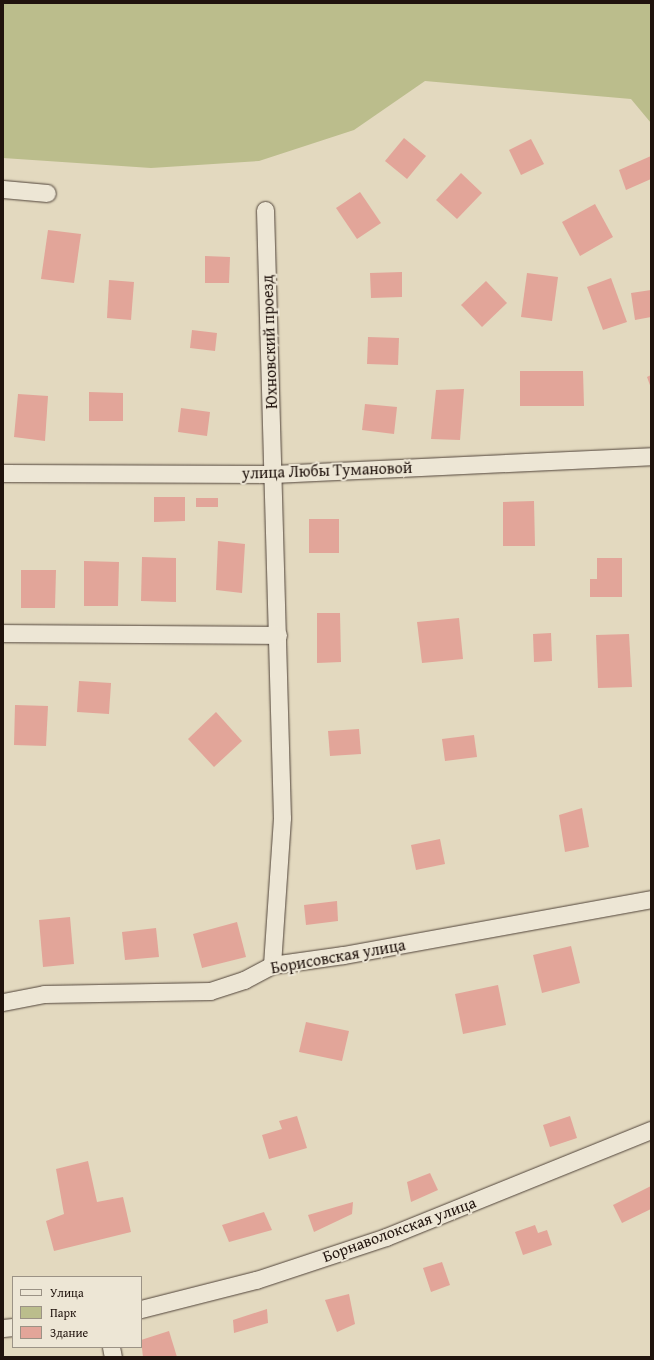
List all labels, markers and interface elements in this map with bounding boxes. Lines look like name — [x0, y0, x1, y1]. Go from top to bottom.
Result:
street label: Юхновский проезд — [257, 275, 281, 409]
street label: улица Любы Тумановой — [241, 457, 413, 483]
street label: Борисовская улица — [269, 935, 407, 977]
street label: Борнаволокская улица — [320, 1192, 478, 1266]
legend — [12, 1276, 142, 1348]
text: Улица — [50, 1284, 84, 1301]
text: Парк — [50, 1304, 76, 1321]
text: Здание — [50, 1324, 88, 1341]

